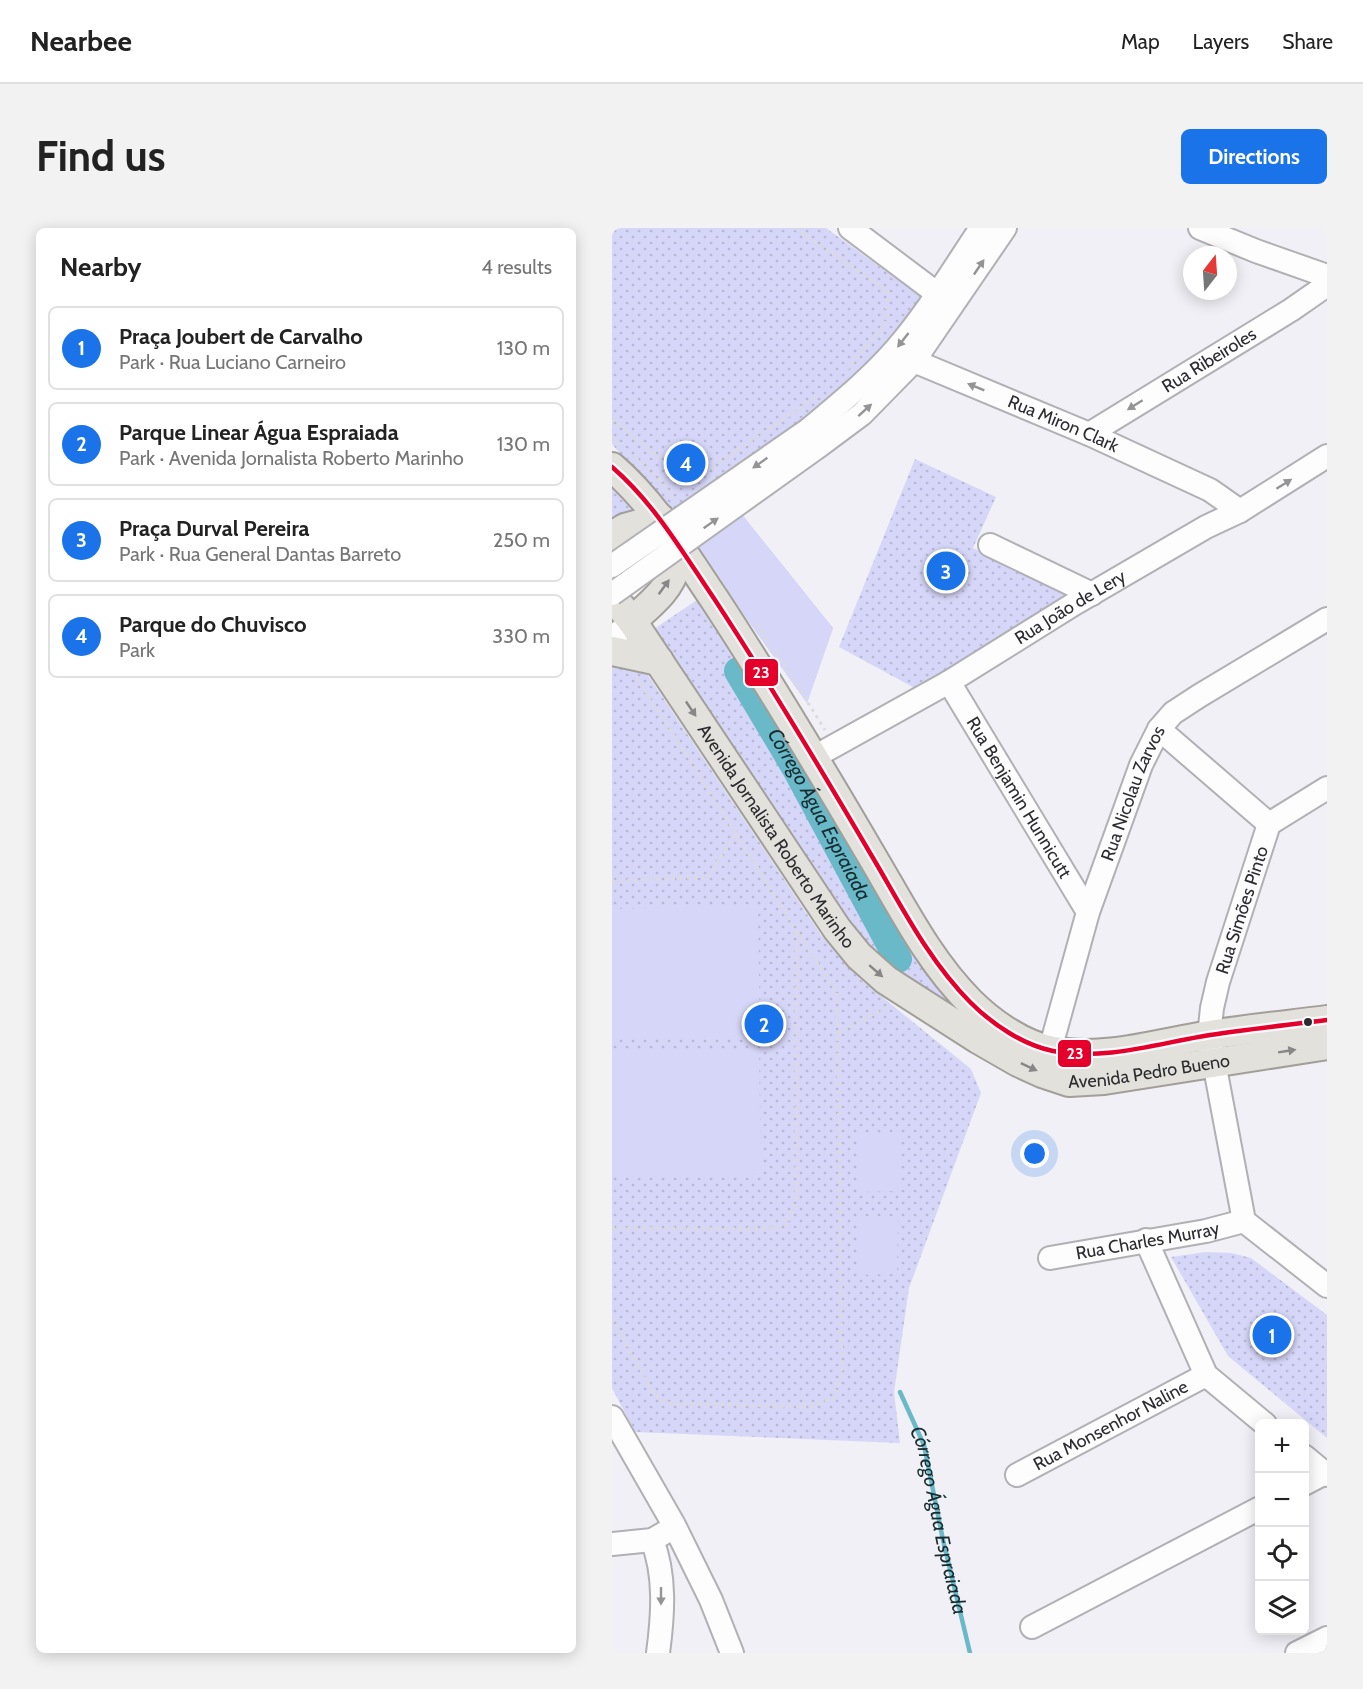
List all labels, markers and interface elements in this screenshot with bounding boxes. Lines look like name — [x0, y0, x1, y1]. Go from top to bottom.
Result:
text: Nearbee — [30, 24, 132, 58]
text: Map — [1121, 29, 1160, 54]
text: Layers — [1193, 29, 1249, 54]
text: Share — [1282, 29, 1333, 54]
button: Directions — [1181, 129, 1327, 184]
text: Find us — [36, 130, 165, 182]
north arrow — [1183, 246, 1237, 300]
text: Nearby — [60, 251, 141, 283]
text: 4 results — [481, 255, 552, 279]
one-way arrow — [973, 259, 985, 275]
text: Praça Joubert de Carvalho — [119, 323, 363, 350]
street label: Rua Ribeiroles — [1158, 323, 1260, 397]
one-way arrow — [896, 332, 909, 348]
text: 1 — [78, 336, 85, 360]
text: 130 m — [497, 336, 550, 360]
text: Park · Rua Luciano Carneiro — [119, 350, 346, 374]
one-way arrow — [967, 382, 985, 392]
street label: Rua Miron Clark — [1005, 390, 1123, 458]
one-way arrow — [1127, 400, 1143, 411]
one-way arrow — [857, 404, 872, 417]
text: Parque Linear Água Espraiada — [119, 419, 399, 446]
text: 2 — [76, 432, 87, 456]
text: 130 m — [497, 432, 550, 456]
pin: 4 — [666, 440, 706, 486]
text: Park · Avenida Jornalista Roberto Marinho — [119, 446, 464, 470]
one-way arrow — [752, 457, 768, 468]
one-way arrow — [1275, 478, 1292, 489]
text: Praça Durval Pereira — [119, 515, 309, 542]
one-way arrow — [702, 517, 718, 529]
text: 3 — [76, 528, 87, 552]
text: 250 m — [493, 528, 550, 552]
text: Park · Rua General Dantas Barreto — [119, 542, 401, 566]
pin: 3 — [926, 548, 966, 594]
street label: Rua João de Lery — [1011, 565, 1130, 649]
one-way arrow — [658, 580, 670, 595]
text: Parque do Chuvisco — [119, 611, 306, 638]
text: 4 — [75, 624, 88, 648]
text: 330 m — [492, 624, 550, 648]
text: Park — [119, 638, 155, 662]
line badge: 23 — [744, 658, 779, 687]
text: 23 — [752, 663, 770, 682]
one-way arrow — [685, 701, 697, 717]
street label: Rua Benjamin Hunnicutt — [962, 713, 1076, 882]
street label: Avenida Jornalista Roberto Marinho — [693, 720, 859, 953]
street label: Rua Nicolau Zarvos — [1096, 722, 1170, 864]
water label: Córrego Água Espraiada — [763, 724, 876, 905]
street label: Rua Simões Pinto — [1211, 843, 1273, 977]
one-way arrow — [868, 964, 883, 977]
pin: 2 — [744, 1002, 784, 1046]
unlabelled marker — [1302, 1016, 1314, 1028]
line badge: 23 — [1057, 1039, 1092, 1068]
text: 23 — [1066, 1044, 1084, 1063]
one-way arrow — [1278, 1046, 1297, 1055]
street label: Avenida Pedro Bueno — [1068, 1049, 1231, 1093]
one-way arrow — [1021, 1062, 1039, 1072]
your location — [1020, 1139, 1049, 1168]
street label: Rua Charles Murray — [1074, 1217, 1222, 1264]
pin: 1 — [1252, 1312, 1292, 1358]
street label: Rua Monsenhor Naline — [1030, 1376, 1192, 1475]
map controls — [1255, 1419, 1309, 1635]
button: + — [1255, 1419, 1309, 1473]
water label: Córrego Água Espraiada — [905, 1422, 972, 1617]
button: − — [1255, 1473, 1309, 1527]
button: locate — [1255, 1527, 1309, 1581]
button: layers — [1255, 1581, 1309, 1635]
one-way arrow — [656, 1586, 666, 1605]

